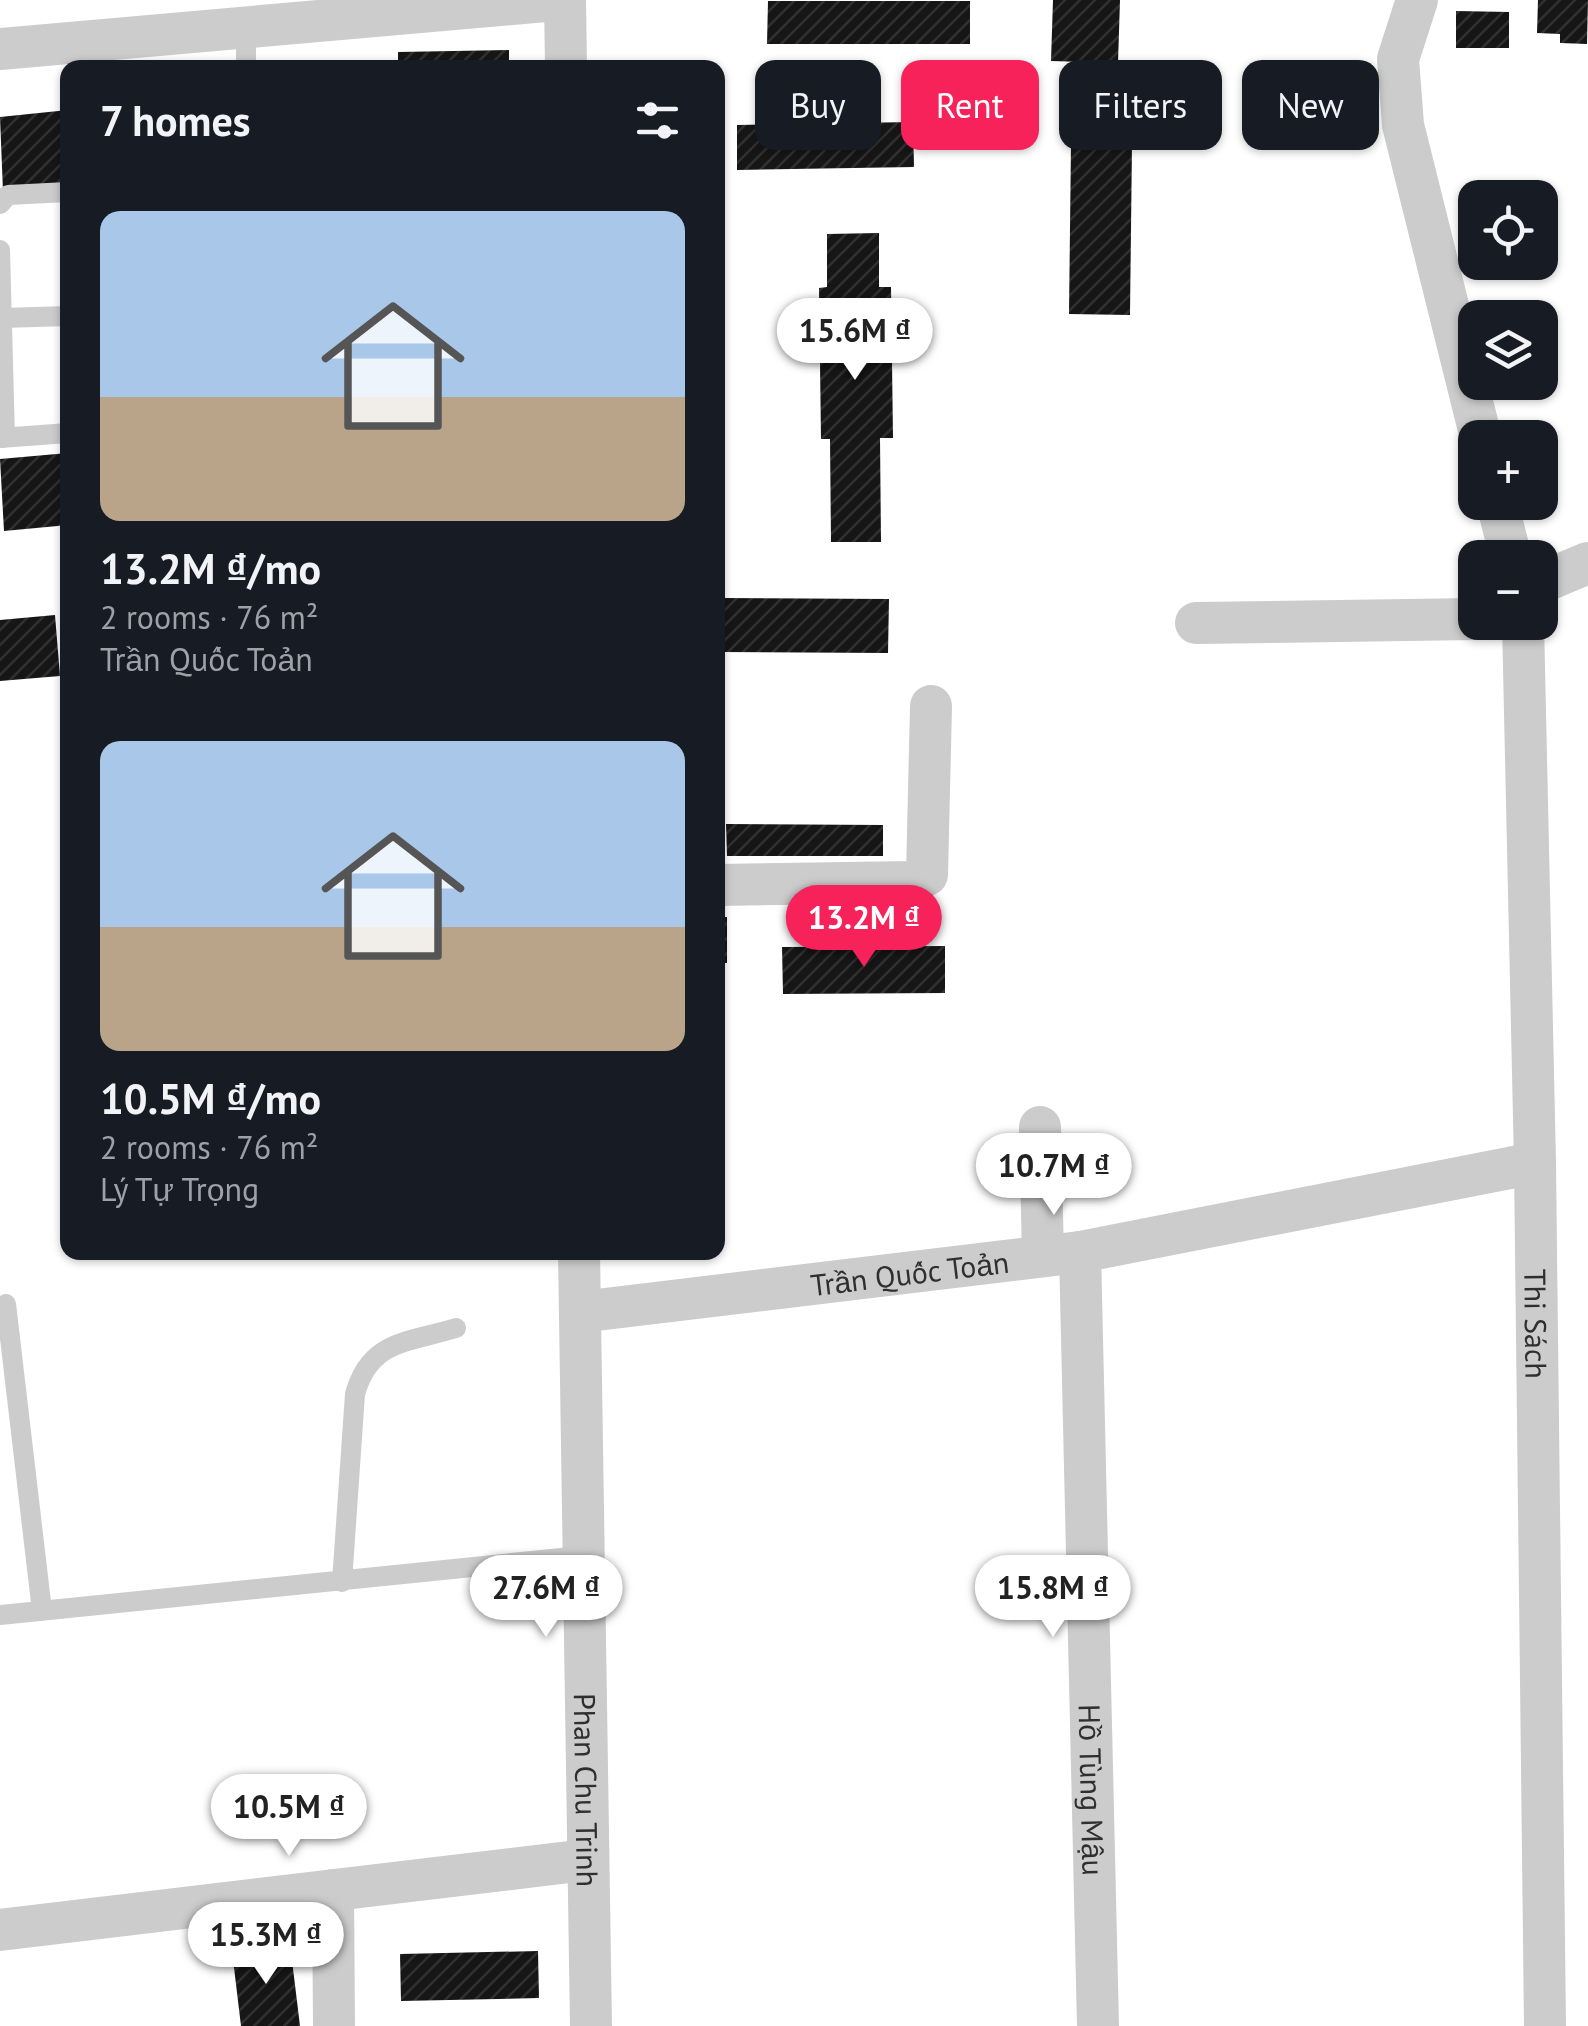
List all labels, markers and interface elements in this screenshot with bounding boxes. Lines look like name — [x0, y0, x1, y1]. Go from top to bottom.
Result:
chip: Buy — [755, 60, 881, 150]
chip: Rent — [901, 60, 1039, 150]
chip: Filters — [1059, 60, 1222, 150]
chip: New — [1242, 60, 1379, 150]
text: 7 homes — [100, 93, 251, 148]
icon: filters — [630, 93, 685, 148]
map controls — [1458, 180, 1558, 640]
button: locate — [1458, 180, 1558, 280]
icon: home — [303, 276, 483, 456]
pin: 15.6M ₫ — [763, 298, 947, 383]
button: layers — [1458, 300, 1558, 400]
text: 15.6M ₫ — [799, 309, 911, 351]
button: + — [1458, 420, 1558, 520]
button: − — [1458, 540, 1558, 640]
text: 13.2M ₫/mo — [100, 541, 321, 596]
text: 2 rooms · 76 m² — [100, 596, 318, 638]
text: Trần Quốc Toản — [100, 638, 313, 680]
icon: home — [303, 806, 483, 986]
pin: 13.2M ₫ — [772, 885, 956, 970]
text: 13.2M ₫ — [808, 896, 920, 938]
text: 10.5M ₫/mo — [100, 1071, 321, 1126]
text: 2 rooms · 76 m² — [100, 1126, 318, 1168]
pin: 10.7M ₫ — [962, 1133, 1146, 1218]
text: 10.7M ₫ — [998, 1144, 1110, 1186]
text: Lý Tự Trọng — [100, 1168, 259, 1210]
street label: Trần Quốc Toản — [808, 1241, 1011, 1304]
street label: Thi Sách — [1517, 1269, 1557, 1379]
pin: 27.6M ₫ — [454, 1555, 638, 1640]
pin: 15.8M ₫ — [961, 1555, 1145, 1640]
text: 27.6M ₫ — [492, 1566, 600, 1608]
text: 15.8M ₫ — [997, 1566, 1109, 1608]
street label: Phan Chu Trinh — [566, 1693, 608, 1887]
street label: Hồ Tùng Mậu — [1071, 1704, 1114, 1876]
pin: 10.5M ₫ — [197, 1774, 381, 1859]
text: 10.5M ₫ — [233, 1785, 345, 1827]
pin: 15.3M ₫ — [174, 1902, 358, 1987]
text: 15.3M ₫ — [210, 1913, 322, 1955]

